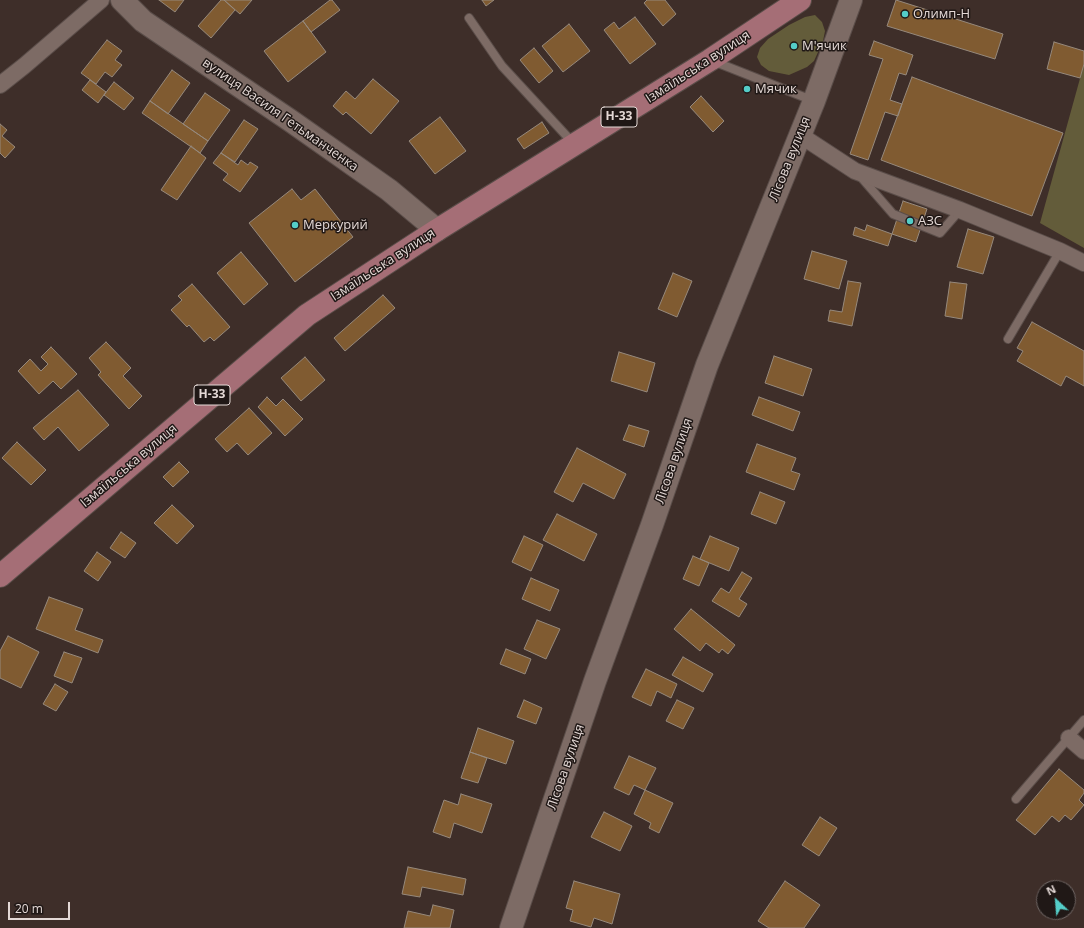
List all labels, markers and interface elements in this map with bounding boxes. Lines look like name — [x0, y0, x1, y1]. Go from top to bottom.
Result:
place label: Олимп-Н — [913, 6, 970, 22]
marker: Олимп-Н — [900, 9, 910, 19]
street label: Ізмаїльська вулиця — [643, 27, 753, 107]
place label: М'ячик — [802, 38, 847, 54]
marker: М'ячик — [789, 41, 799, 51]
street label: вулиця Василя Гетьманченка — [199, 55, 361, 175]
place label: Мячик — [755, 81, 797, 97]
marker: Мячик — [742, 84, 752, 94]
road number: Н-33 — [601, 107, 637, 127]
street label: Лісова вулиця — [766, 115, 814, 203]
place label: АЗС — [918, 213, 942, 229]
marker: АЗС — [905, 216, 915, 226]
place label: Меркурий — [303, 217, 368, 233]
marker: Меркурий — [290, 220, 300, 230]
street label: Ізмаїльська вулиця — [328, 225, 438, 305]
road number: Н-33 — [194, 385, 230, 405]
street label: Лісова вулиця — [652, 416, 696, 506]
street label: Ізмаїльська вулиця — [78, 421, 180, 511]
street label: Лісова вулиця — [544, 722, 588, 812]
north arrow — [1036, 880, 1076, 920]
text: N — [1044, 881, 1058, 898]
scale bar — [10, 894, 72, 920]
text: 20 m — [15, 900, 43, 917]

